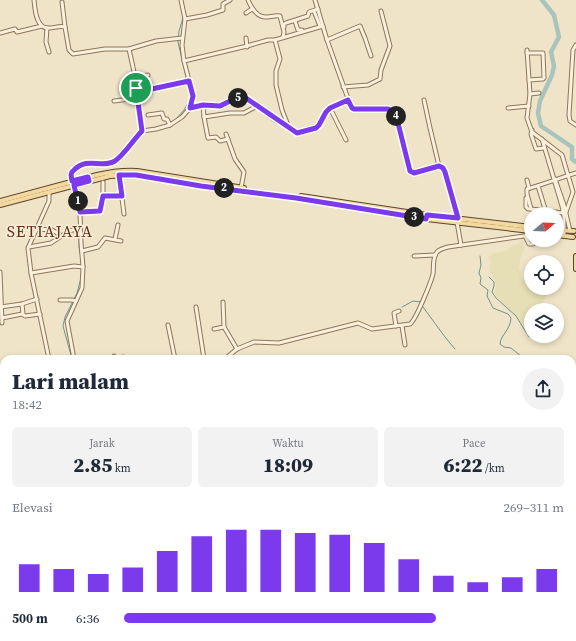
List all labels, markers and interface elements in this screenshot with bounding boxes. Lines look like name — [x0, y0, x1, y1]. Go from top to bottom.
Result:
pin — [119, 71, 153, 105]
icon: arrive — [125, 77, 147, 99]
pin: 5 — [228, 88, 248, 108]
text: 5 — [235, 90, 241, 105]
pin: 4 — [386, 106, 406, 126]
text: 4 — [393, 108, 399, 123]
pin: 2 — [214, 178, 234, 198]
text: 2 — [221, 180, 227, 195]
pin: 1 — [68, 191, 88, 211]
text: 1 — [75, 193, 81, 208]
pin: 3 — [404, 207, 424, 227]
north arrow — [524, 207, 564, 247]
map controls — [524, 207, 564, 343]
text: 3 — [411, 209, 417, 224]
district label: SETIAJAYA — [7, 220, 93, 242]
button: locate — [524, 255, 564, 295]
button: layers — [524, 303, 564, 343]
text: Lari malam — [12, 366, 129, 396]
button: share — [522, 368, 564, 410]
text: 18:42 — [12, 396, 42, 413]
text: Jarak — [89, 436, 115, 451]
text: Waktu — [272, 436, 304, 451]
text: Pace — [462, 436, 486, 451]
text: 2.85 — [73, 451, 112, 479]
text: 18:09 — [263, 451, 313, 479]
text: 6:22 — [443, 451, 482, 479]
text: km — [112, 461, 131, 476]
text: /km — [482, 461, 505, 476]
text: Elevasi — [12, 499, 53, 516]
text: 269–311 m — [504, 499, 564, 516]
text: 500 m — [12, 610, 48, 627]
text: 6:36 — [76, 610, 99, 627]

